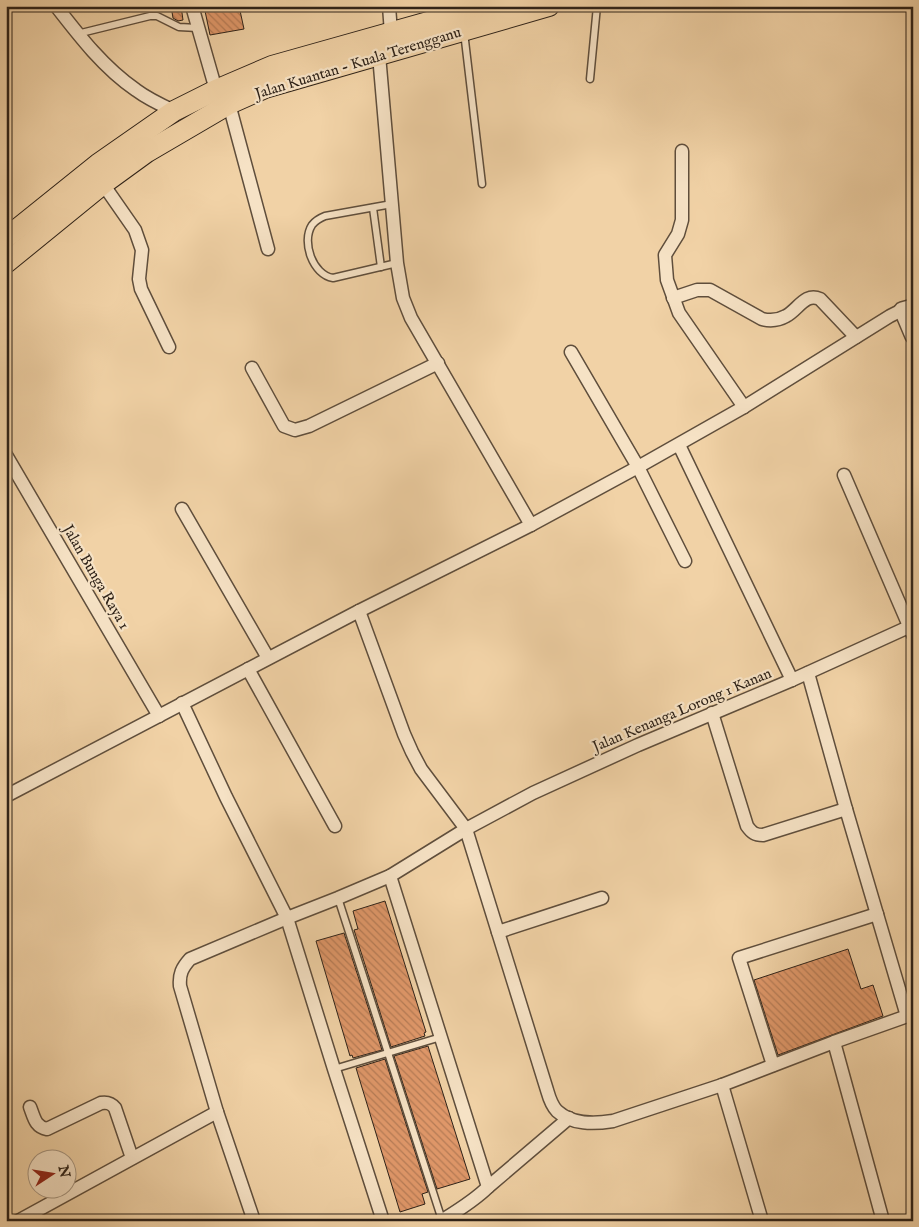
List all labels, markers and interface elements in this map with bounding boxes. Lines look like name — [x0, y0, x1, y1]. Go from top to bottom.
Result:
street label: Jalan Kuantan - Kuala Terengganu — [251, 23, 464, 104]
street label: Jalan Bunga Raya 1 — [57, 519, 134, 633]
street label: Jalan Kenanga Lorong 1 Kanan — [588, 664, 774, 757]
north arrow — [28, 1150, 78, 1200]
text: N — [53, 1163, 74, 1179]

